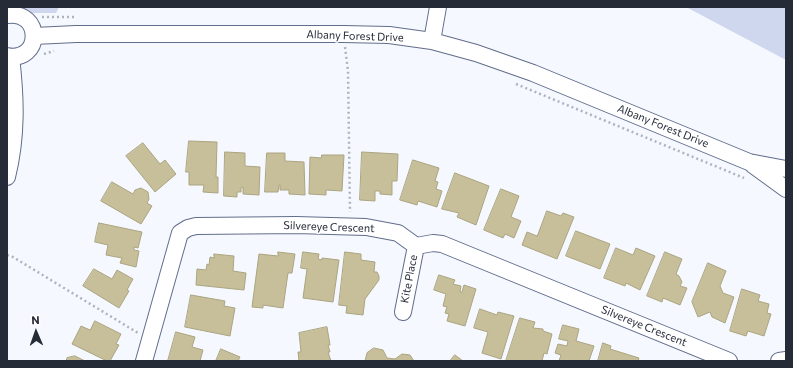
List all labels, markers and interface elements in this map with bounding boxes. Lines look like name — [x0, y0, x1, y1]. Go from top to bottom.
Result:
street label: Albany Forest Drive — [306, 28, 404, 44]
street label: Albany Forest Drive — [615, 102, 711, 150]
street label: Silvereye Crescent — [283, 219, 375, 235]
street label: Kite Place — [398, 254, 420, 304]
street label: Silvereye Crescent — [599, 303, 689, 349]
north arrow — [16, 312, 56, 352]
text: N — [31, 313, 40, 326]

